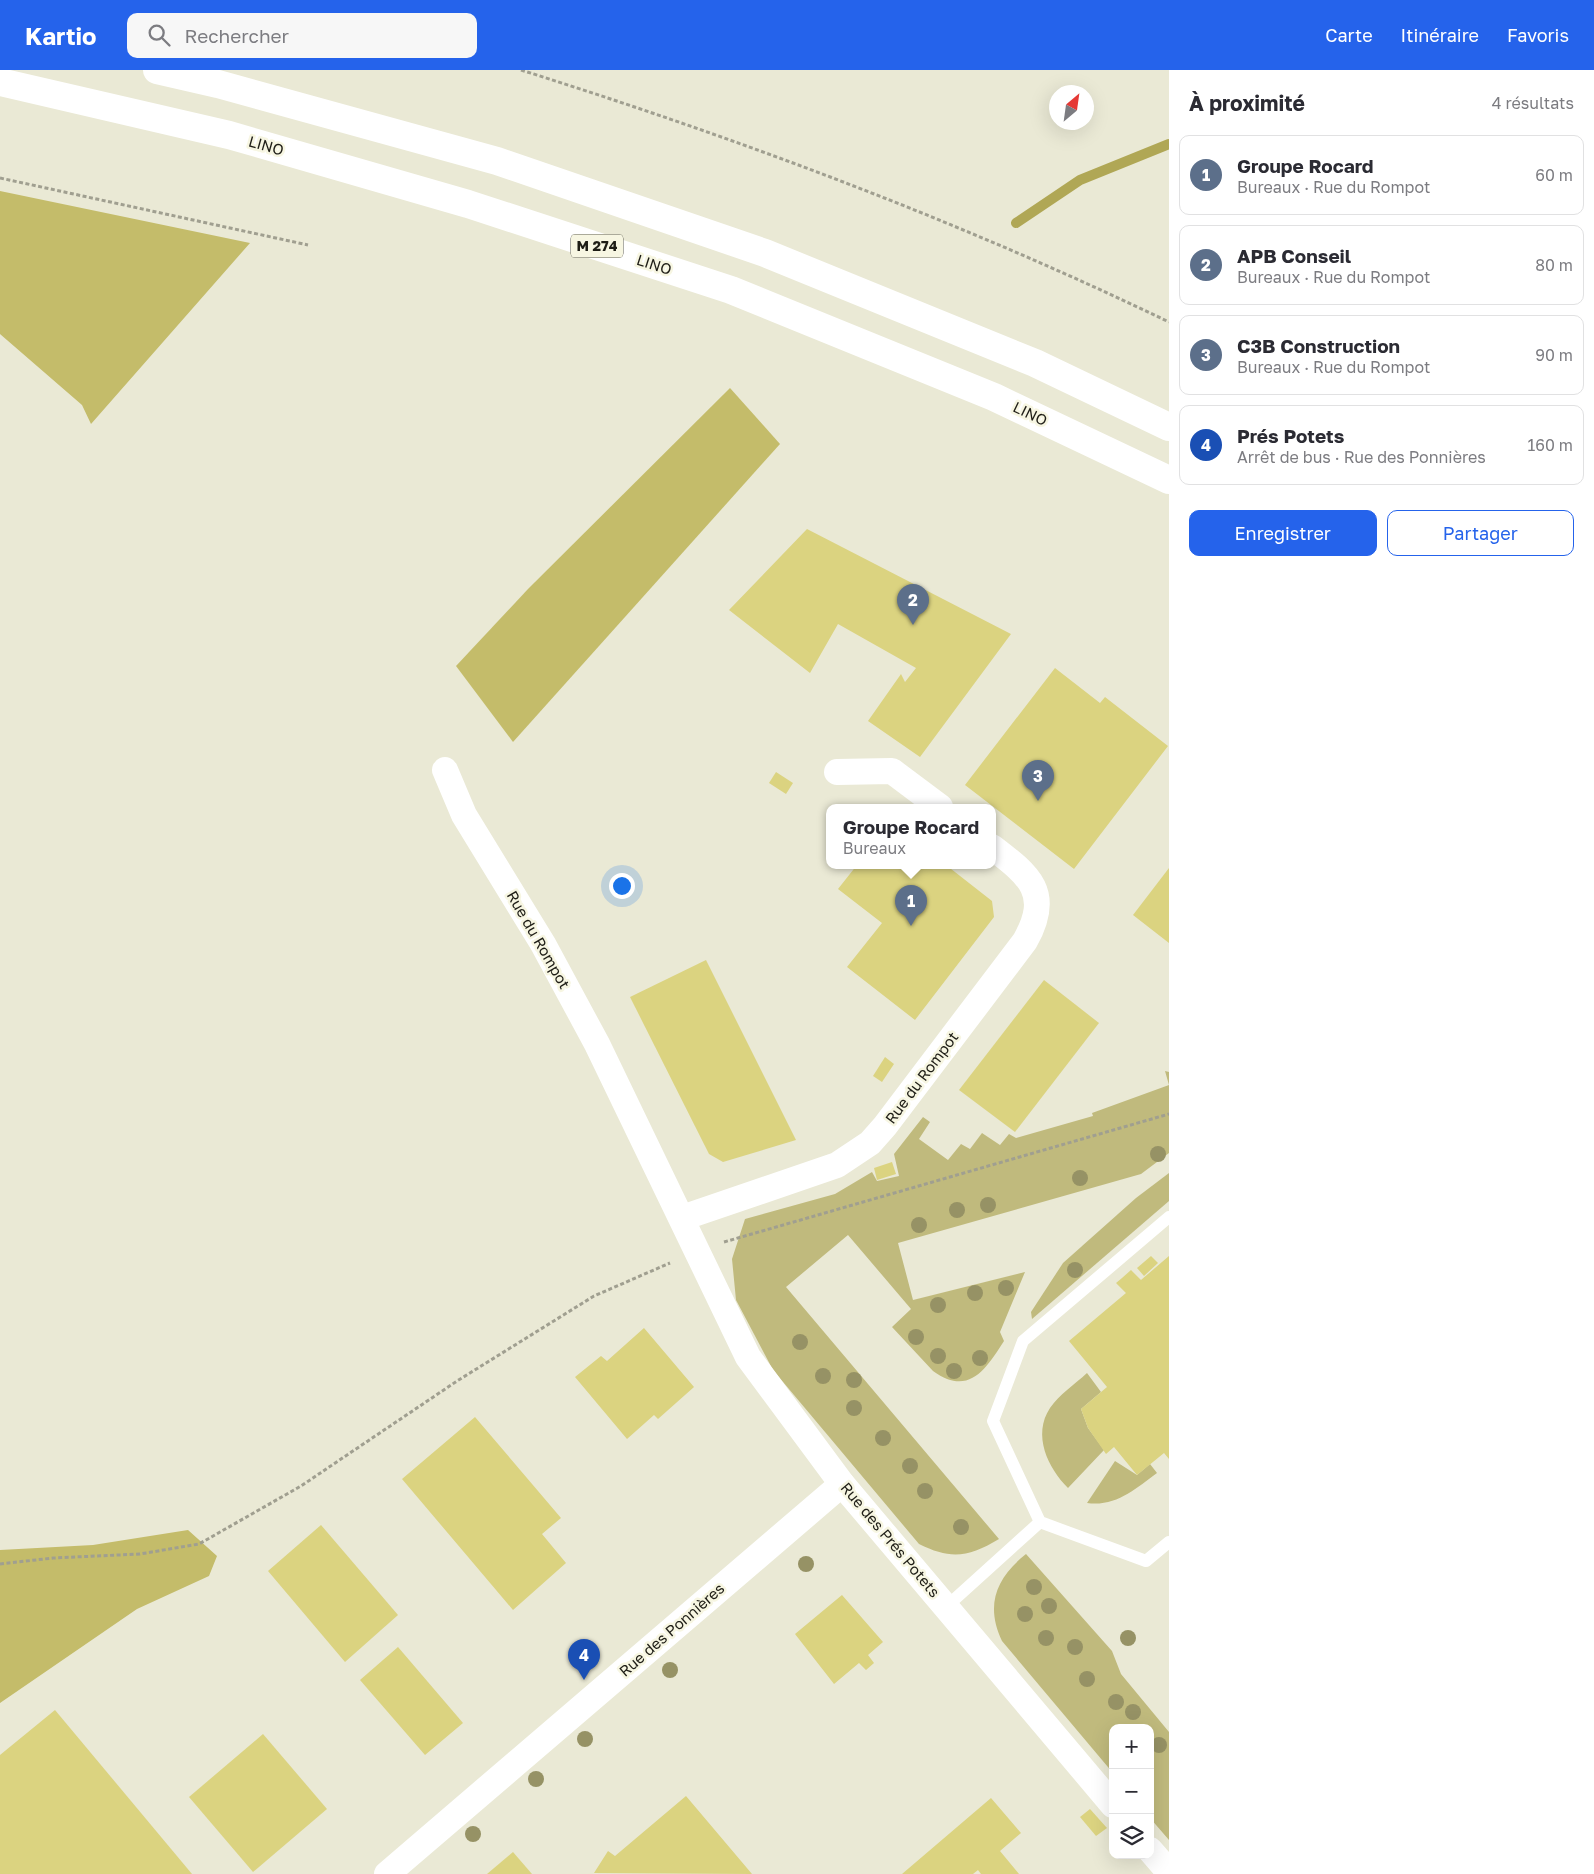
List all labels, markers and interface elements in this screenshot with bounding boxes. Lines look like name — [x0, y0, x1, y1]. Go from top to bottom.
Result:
search box — [127, 13, 477, 58]
text: Kartio — [25, 21, 97, 50]
icon: search — [145, 21, 173, 49]
text: Rechercher — [185, 24, 289, 47]
text: Carte — [1325, 24, 1373, 46]
text: Itinéraire — [1401, 24, 1479, 46]
text: Favoris — [1507, 24, 1569, 46]
north arrow — [1049, 85, 1094, 130]
text: À proximité — [1189, 90, 1305, 116]
text: 4 résultats — [1492, 93, 1574, 113]
street label: LINO — [247, 131, 286, 159]
text: Groupe Rocard — [1237, 154, 1374, 177]
text: 1 — [1202, 165, 1210, 185]
text: 60 m — [1535, 165, 1573, 185]
text: Bureaux · Rue du Rompot — [1237, 177, 1430, 197]
road number: M 274 — [571, 235, 623, 258]
text: APB Conseil — [1237, 244, 1351, 267]
street label: LINO — [635, 250, 674, 278]
text: 2 — [1201, 255, 1211, 275]
text: 80 m — [1535, 255, 1573, 275]
text: Bureaux · Rue du Rompot — [1237, 267, 1430, 287]
text: C3B Construction — [1237, 334, 1400, 357]
text: 3 — [1201, 345, 1211, 365]
text: 90 m — [1535, 345, 1573, 365]
text: Bureaux · Rue du Rompot — [1237, 357, 1430, 377]
street label: LINO — [1010, 397, 1050, 429]
text: Prés Potets — [1237, 424, 1344, 447]
text: 4 — [1201, 435, 1211, 455]
text: 160 m — [1527, 435, 1573, 455]
text: Arrêt de bus · Rue des Ponnières — [1237, 447, 1486, 467]
button: Enregistrer — [1189, 510, 1377, 556]
button: Partager — [1387, 510, 1574, 556]
pin: 2 — [897, 584, 929, 625]
pin: 3 — [1022, 760, 1054, 801]
popup — [826, 804, 996, 869]
text: Groupe Rocard — [843, 815, 979, 838]
text: Bureaux — [843, 838, 906, 858]
your location — [609, 873, 635, 899]
pin: 1 — [895, 885, 927, 926]
street label: Rue du Rompot — [504, 887, 574, 992]
street label: Rue du Rompot — [881, 1028, 961, 1127]
street label: Rue des Prés Potets — [837, 1478, 944, 1600]
street label: Rue des Ponnières — [615, 1579, 728, 1680]
pin: 4 — [568, 1639, 600, 1680]
map controls — [1109, 1724, 1154, 1859]
button: + — [1109, 1724, 1154, 1769]
button: − — [1109, 1769, 1154, 1814]
button: layers — [1109, 1814, 1154, 1859]

